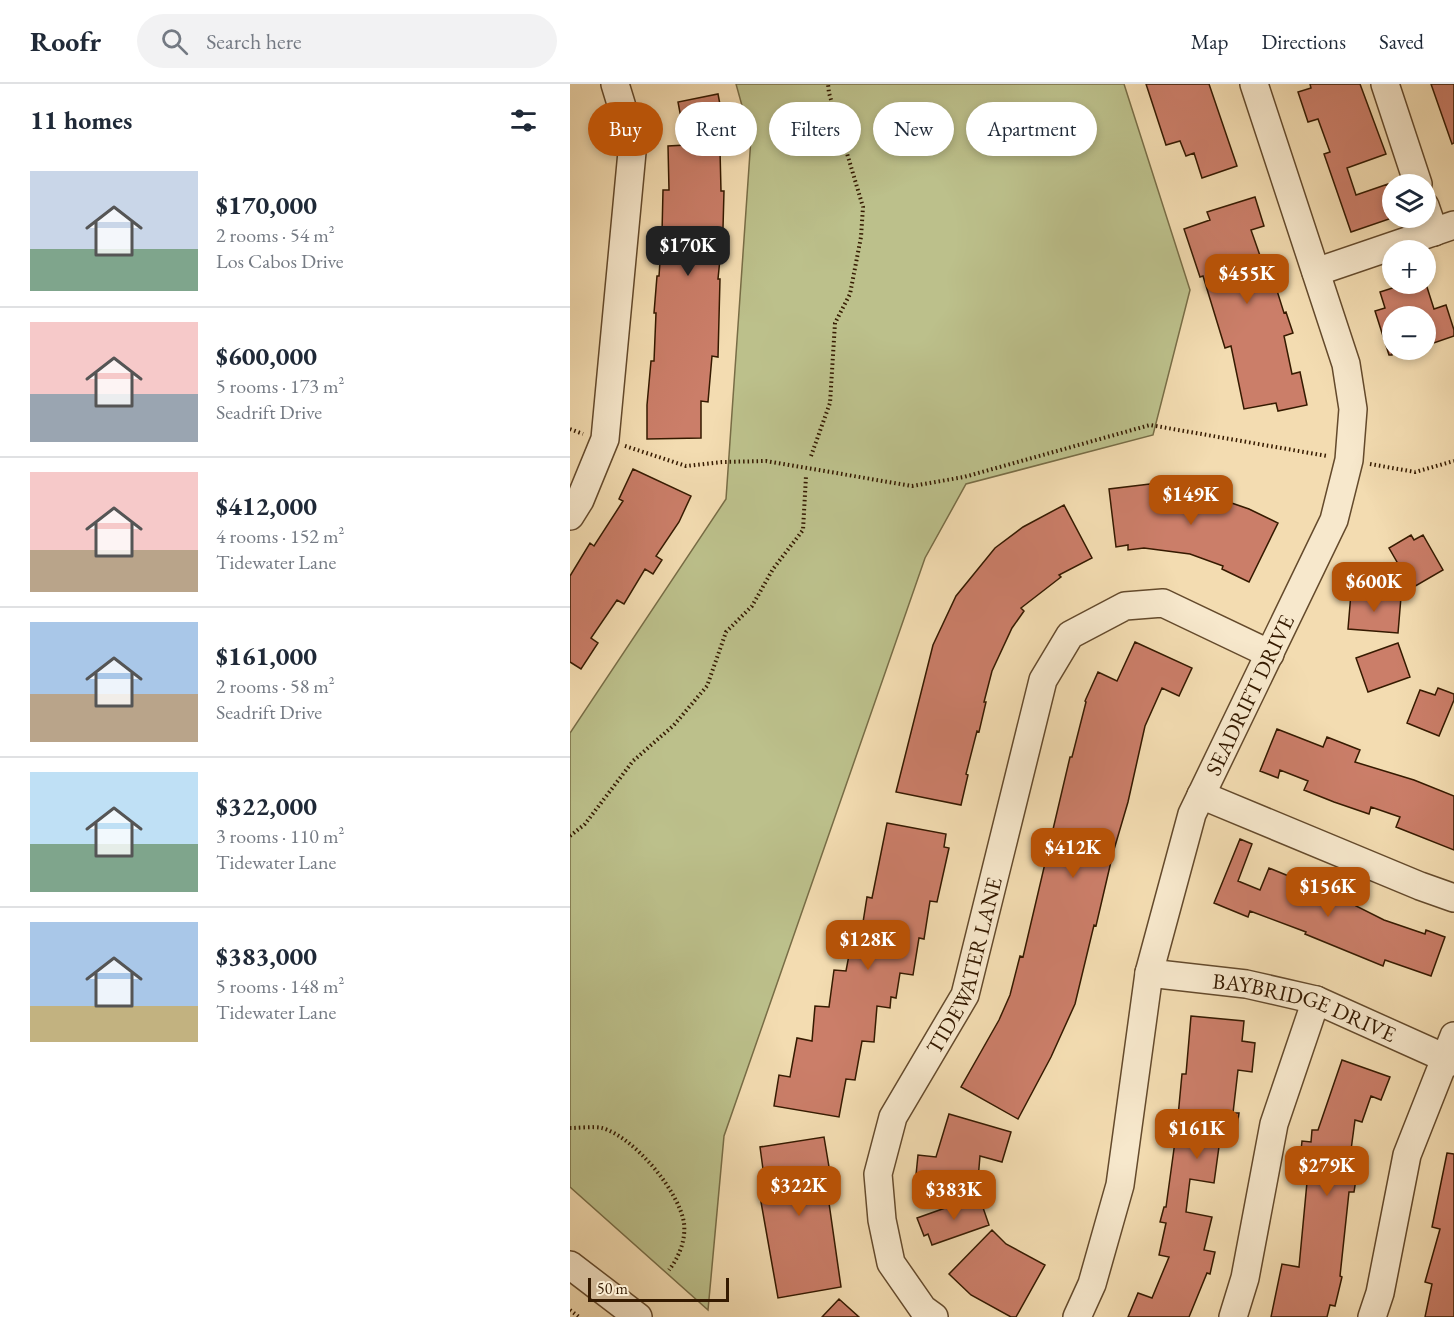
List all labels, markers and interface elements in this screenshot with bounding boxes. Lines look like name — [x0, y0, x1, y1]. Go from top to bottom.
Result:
search box — [137, 14, 557, 68]
text: Roofr — [30, 23, 101, 59]
icon: search — [158, 25, 191, 58]
text: Search here — [206, 27, 302, 56]
text: Map — [1191, 28, 1228, 55]
text: Directions — [1261, 28, 1346, 55]
text: Saved — [1379, 28, 1424, 55]
chip: Buy — [588, 102, 663, 156]
chip: Rent — [675, 102, 757, 156]
chip: Filters — [769, 102, 861, 156]
chip: New — [873, 102, 954, 156]
chip: Apartment — [966, 102, 1097, 156]
text: 11 homes — [30, 103, 132, 137]
icon: filters — [507, 104, 540, 137]
map controls — [1382, 174, 1436, 360]
button: layers — [1382, 174, 1436, 228]
text: $170,000 — [216, 188, 317, 222]
icon: home — [78, 195, 150, 267]
text: 2 rooms · 54 m² — [216, 222, 335, 248]
pin: $170K — [646, 226, 730, 277]
text: $170K — [660, 232, 716, 258]
button: + — [1382, 240, 1436, 294]
text: Los Cabos Drive — [216, 248, 344, 274]
pin: $455K — [1205, 254, 1289, 305]
text: $455K — [1219, 260, 1275, 286]
button: − — [1382, 306, 1436, 360]
text: $600,000 — [216, 339, 317, 373]
icon: home — [78, 346, 150, 418]
text: 5 rooms · 173 m² — [216, 373, 344, 399]
text: Seadrift Drive — [216, 399, 322, 425]
pin: $149K — [1149, 475, 1233, 526]
text: $149K — [1163, 481, 1219, 507]
text: $412,000 — [216, 489, 317, 523]
icon: home — [78, 496, 150, 568]
text: 4 rooms · 152 m² — [216, 523, 344, 549]
text: Tidewater Lane — [216, 549, 336, 575]
pin: $600K — [1332, 562, 1416, 613]
text: $600K — [1346, 568, 1402, 594]
street label: SEADRIFT DRIVE — [1198, 610, 1301, 780]
text: $161,000 — [216, 639, 317, 673]
icon: home — [78, 646, 150, 718]
text: 2 rooms · 58 m² — [216, 673, 335, 699]
text: Seadrift Drive — [216, 699, 322, 725]
text: $322,000 — [216, 789, 317, 823]
icon: home — [78, 796, 150, 868]
text: 3 rooms · 110 m² — [216, 823, 344, 849]
pin: $412K — [1031, 828, 1115, 879]
text: $412K — [1045, 834, 1101, 860]
text: Tidewater Lane — [216, 849, 336, 875]
pin: $156K — [1286, 867, 1370, 918]
text: $156K — [1300, 873, 1356, 899]
street label: TIDEWATER LANE — [919, 874, 1008, 1059]
pin: $128K — [826, 920, 910, 971]
text: $128K — [840, 926, 896, 952]
text: $383,000 — [216, 939, 317, 973]
icon: home — [78, 946, 150, 1018]
street label: BAYBRIDGE DRIVE — [1211, 966, 1401, 1049]
text: 5 rooms · 148 m² — [216, 973, 344, 999]
text: Tidewater Lane — [216, 999, 336, 1025]
pin: $161K — [1155, 1109, 1239, 1160]
text: $161K — [1169, 1115, 1225, 1141]
pin: $279K — [1285, 1146, 1369, 1197]
text: $279K — [1299, 1152, 1355, 1178]
pin: $322K — [757, 1166, 841, 1217]
pin: $383K — [912, 1170, 996, 1221]
text: $322K — [771, 1172, 827, 1198]
text: $383K — [926, 1176, 982, 1202]
scale bar — [588, 1275, 729, 1302]
text: 50 m — [597, 1278, 628, 1299]

